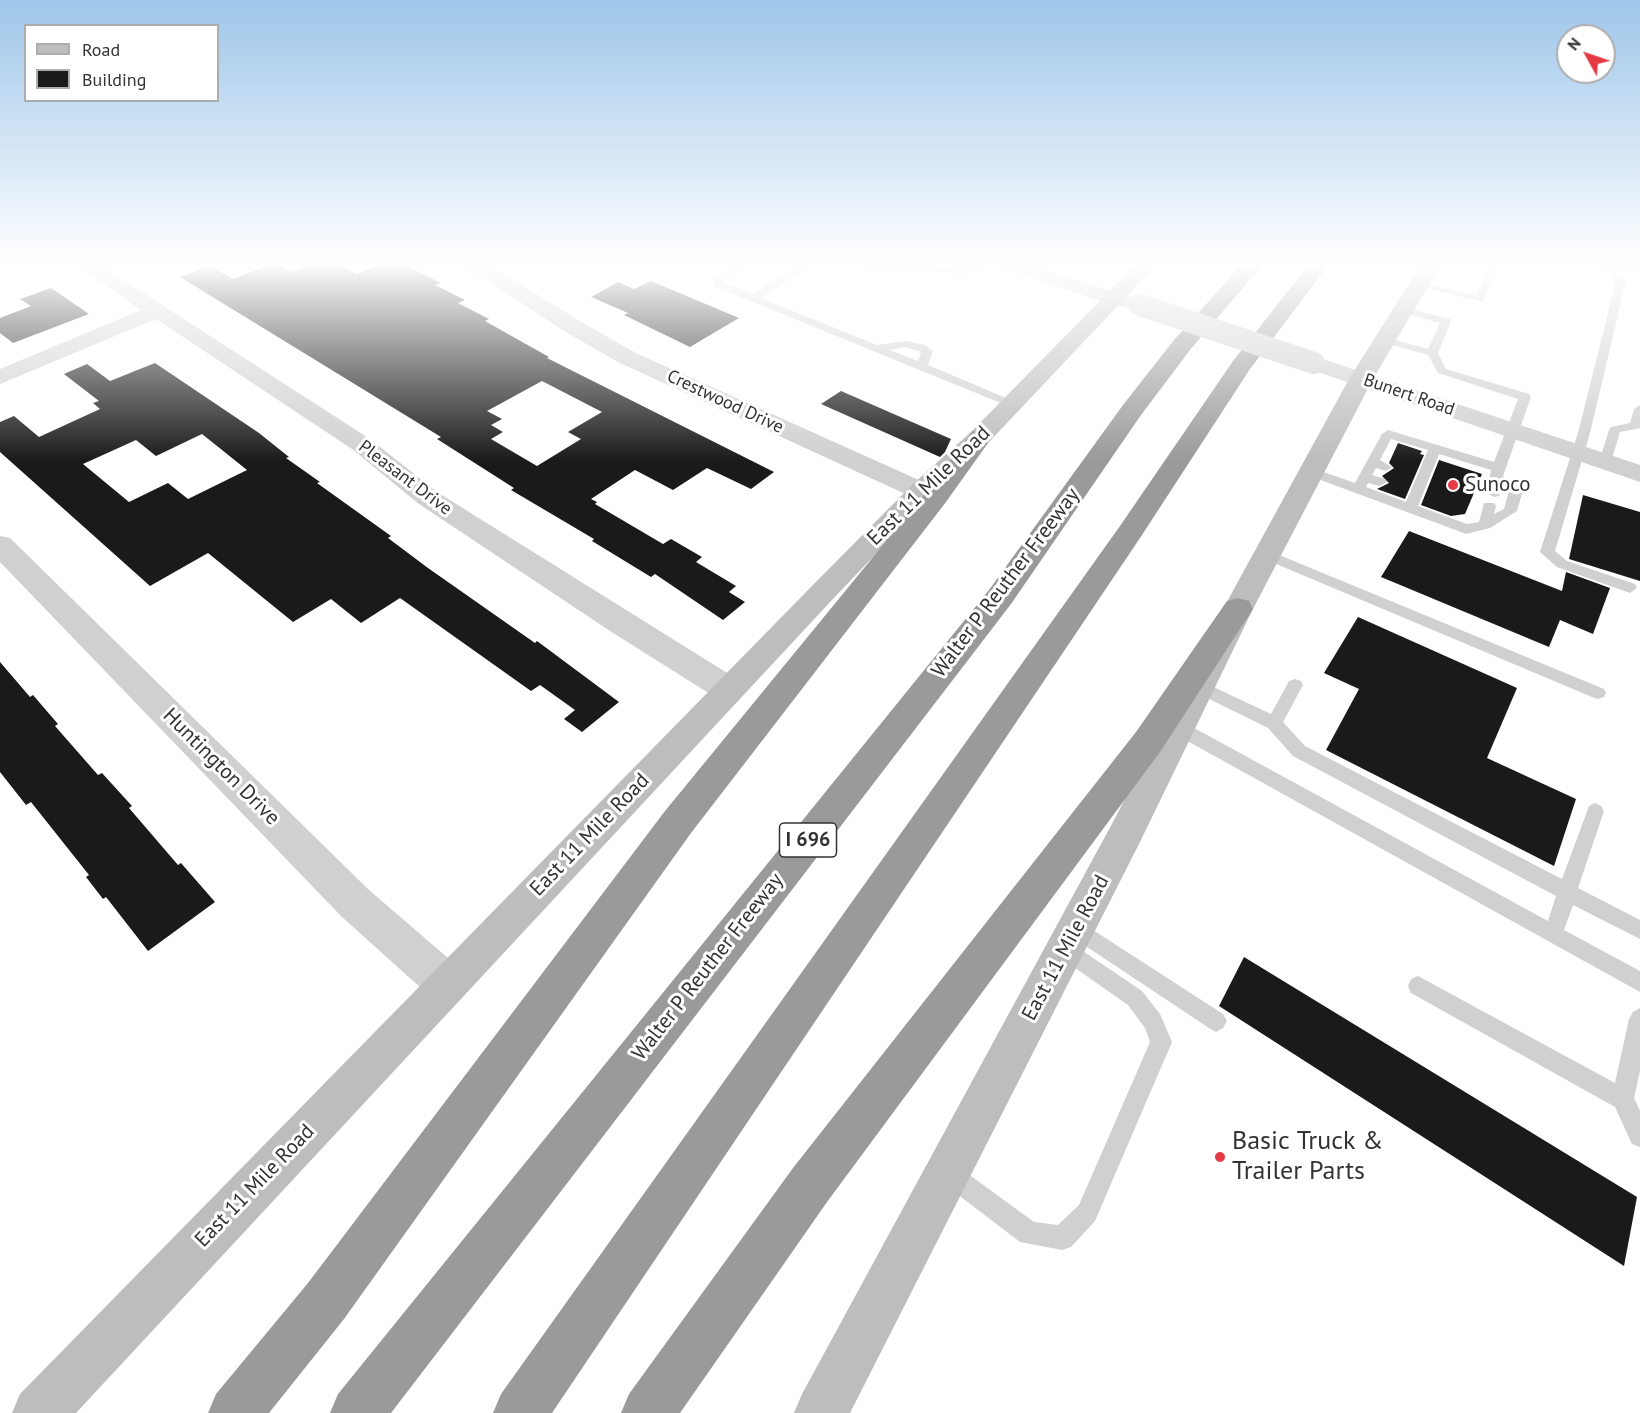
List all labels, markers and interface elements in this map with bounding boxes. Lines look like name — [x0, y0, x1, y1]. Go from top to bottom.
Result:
legend — [24, 24, 219, 102]
north arrow — [1556, 24, 1616, 84]
text: N — [1563, 33, 1585, 54]
text: Road — [82, 38, 120, 61]
text: Building — [82, 68, 146, 91]
street label: Crestwood Drive — [663, 366, 787, 438]
street label: Bunert Road — [1361, 369, 1457, 421]
street label: East 11 Mile Road — [862, 421, 996, 551]
street label: Pleasant Drive — [354, 436, 456, 520]
place label: Sunoco — [1465, 472, 1530, 498]
marker: Sunoco — [1446, 478, 1460, 492]
street label: Walter P Reuther Freeway — [927, 483, 1085, 683]
street label: Huntington Drive — [157, 703, 285, 831]
street label: East 11 Mile Road — [525, 768, 655, 902]
road number: I 696 — [780, 823, 836, 857]
street label: Walter P Reuther Freeway — [627, 868, 789, 1066]
street label: East 11 Mile Road — [1017, 871, 1115, 1025]
street label: East 11 Mile Road — [190, 1119, 320, 1253]
place label: Basic Truck & Trailer Parts — [1232, 1126, 1384, 1188]
marker: Basic Truck & Trailer Parts — [1213, 1150, 1227, 1164]

